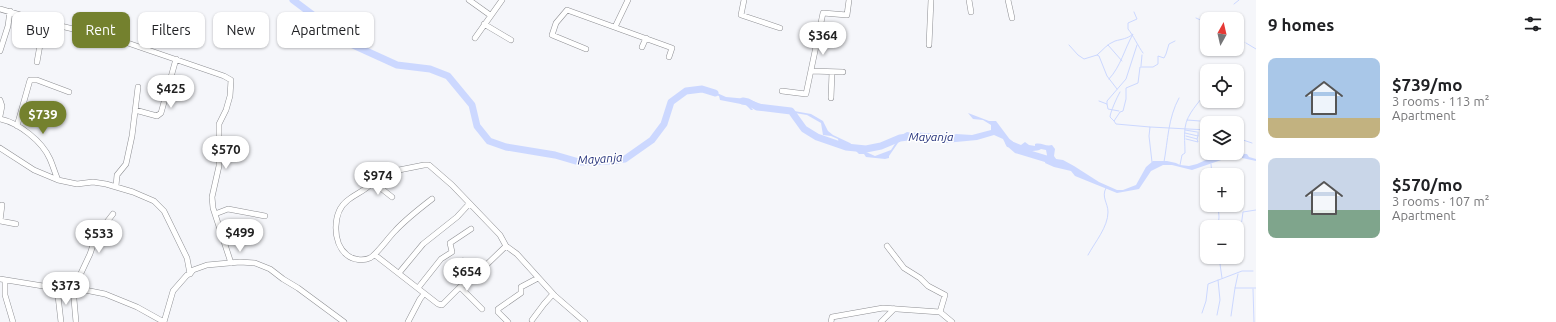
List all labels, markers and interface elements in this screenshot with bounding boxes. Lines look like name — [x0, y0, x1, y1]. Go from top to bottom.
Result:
chip: Buy — [12, 12, 64, 48]
chip: Rent — [72, 12, 130, 48]
chip: Filters — [138, 12, 205, 48]
chip: New — [213, 12, 269, 48]
chip: Apartment — [277, 12, 374, 48]
north arrow — [1200, 12, 1244, 56]
map controls — [1200, 12, 1244, 264]
icon: filters — [1522, 13, 1544, 35]
text: 9 homes — [1268, 15, 1334, 34]
pin: $364 — [799, 22, 847, 56]
text: $364 — [808, 28, 838, 42]
button: locate — [1200, 64, 1244, 108]
icon: home — [1300, 74, 1348, 122]
pin: $425 — [147, 75, 195, 109]
text: $739/mo — [1392, 75, 1462, 94]
text: $425 — [156, 81, 186, 95]
text: 3 rooms · 113 m² — [1392, 94, 1489, 108]
pin: $739 — [19, 101, 67, 135]
text: $739 — [28, 107, 58, 121]
text: Apartment — [1392, 108, 1456, 122]
button: layers — [1200, 116, 1244, 160]
water label: Mayanja — [909, 130, 954, 143]
pin: $570 — [202, 136, 250, 170]
text: $570 — [211, 142, 241, 156]
water label: Mayanja — [577, 150, 623, 167]
pin: $974 — [354, 162, 402, 196]
text: $974 — [363, 168, 393, 182]
button: + — [1200, 168, 1244, 212]
icon: home — [1300, 174, 1348, 222]
text: $570/mo — [1392, 175, 1462, 194]
text: 3 rooms · 107 m² — [1392, 194, 1489, 208]
text: Apartment — [1392, 208, 1456, 222]
pin: $499 — [216, 219, 264, 253]
pin: $533 — [75, 220, 123, 254]
button: − — [1200, 220, 1244, 264]
text: $499 — [225, 225, 255, 239]
text: $533 — [84, 226, 114, 240]
pin: $654 — [443, 258, 491, 292]
text: $654 — [452, 264, 482, 278]
pin: $373 — [42, 272, 90, 306]
text: $373 — [51, 278, 81, 292]

